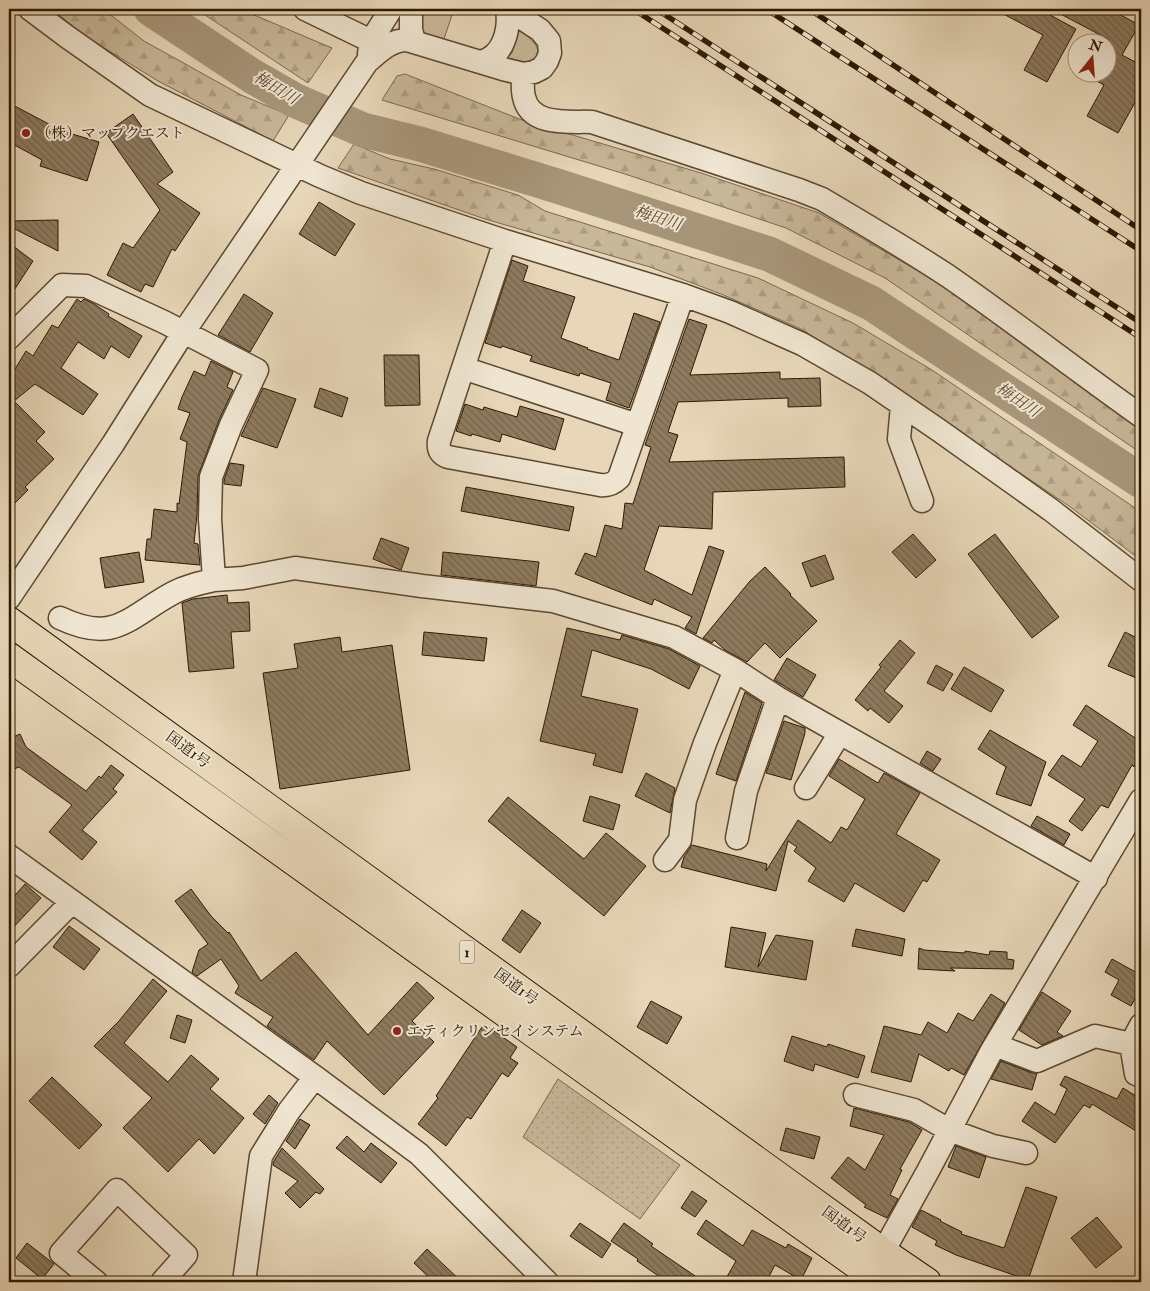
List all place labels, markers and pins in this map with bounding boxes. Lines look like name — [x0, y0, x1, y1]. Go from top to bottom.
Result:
place label: （株）マップクエスト — [36, 124, 185, 143]
marker: （株）マップクエスト — [20, 127, 32, 139]
place label: エティクリンセイシステム — [407, 1022, 584, 1041]
marker: エティクリンセイシステム — [391, 1025, 403, 1037]

